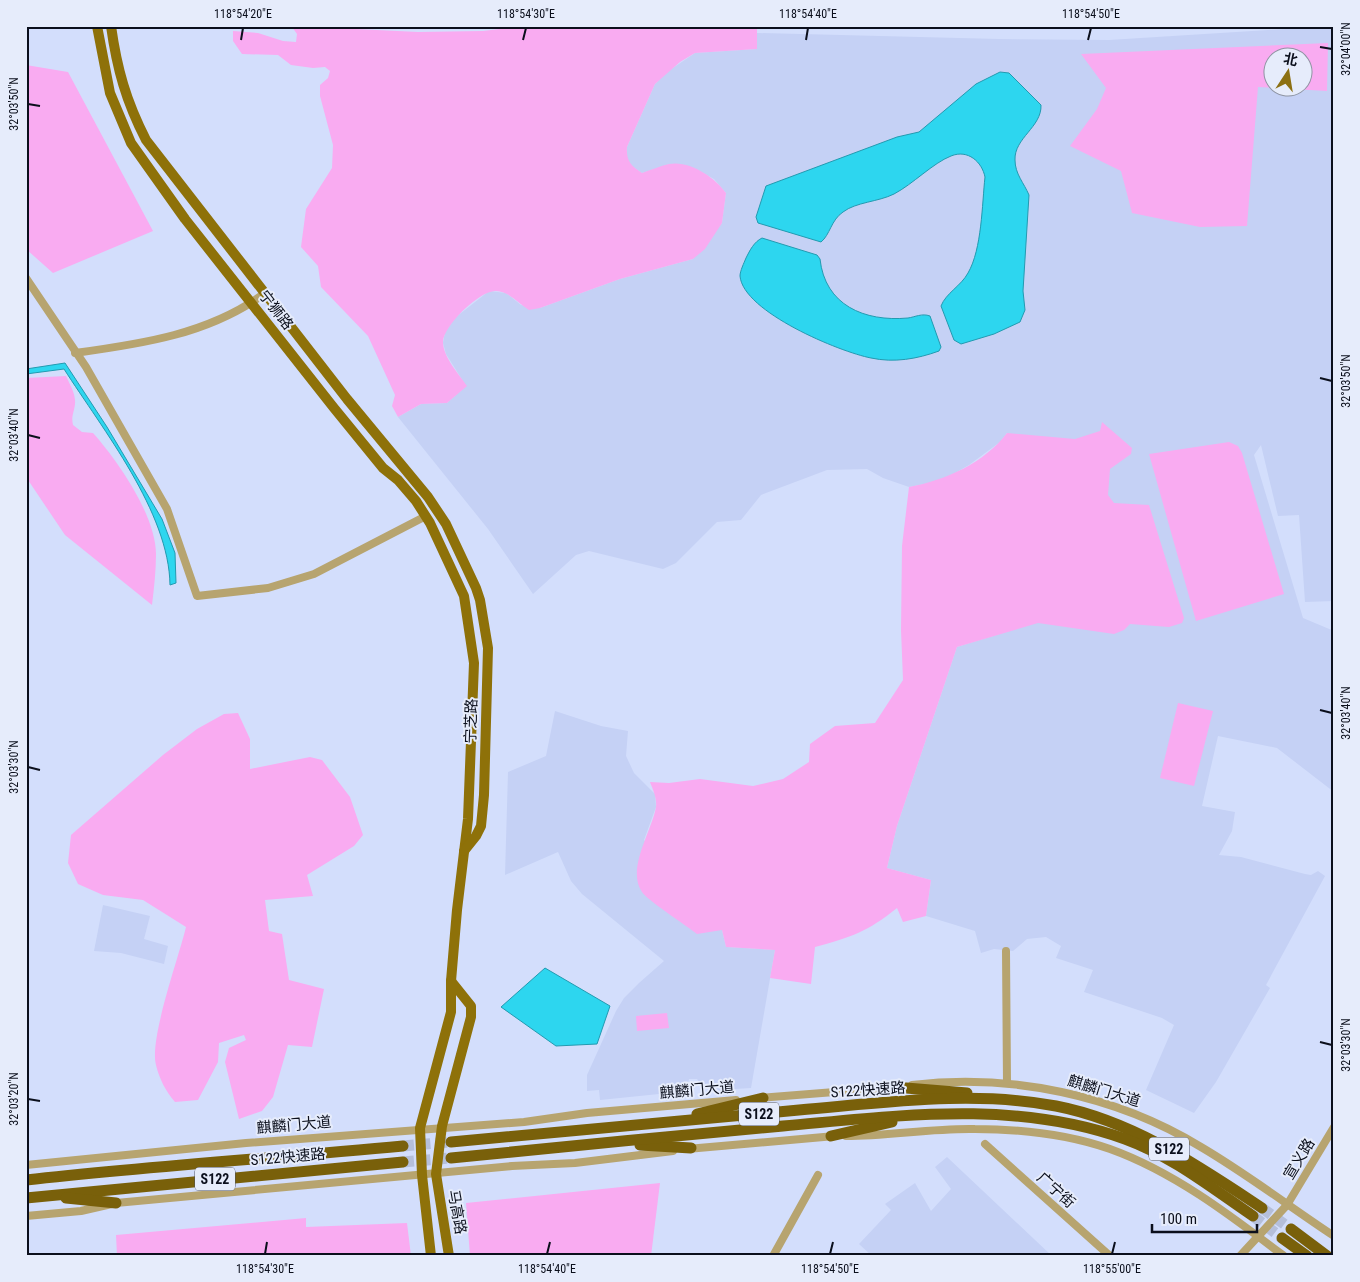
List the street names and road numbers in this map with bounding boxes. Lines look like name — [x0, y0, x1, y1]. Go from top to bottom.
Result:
street label: 宁狮路 — [255, 287, 297, 333]
street label: 宁芝路 — [461, 698, 481, 744]
street label: 麒麟门大道 — [1065, 1071, 1143, 1111]
street label: 麒麟门大道 — [659, 1078, 735, 1102]
street label: S122快速路 — [830, 1078, 906, 1102]
road number: S122 — [739, 1102, 779, 1126]
street label: 麒麟门大道 — [256, 1113, 332, 1137]
street label: 宣义路 — [1280, 1135, 1318, 1183]
road number: S122 — [1149, 1138, 1189, 1160]
street label: S122快速路 — [250, 1145, 326, 1169]
road number: S122 — [195, 1168, 235, 1190]
street label: 广宁街 — [1033, 1168, 1079, 1212]
street label: 马高路 — [444, 1188, 470, 1236]

